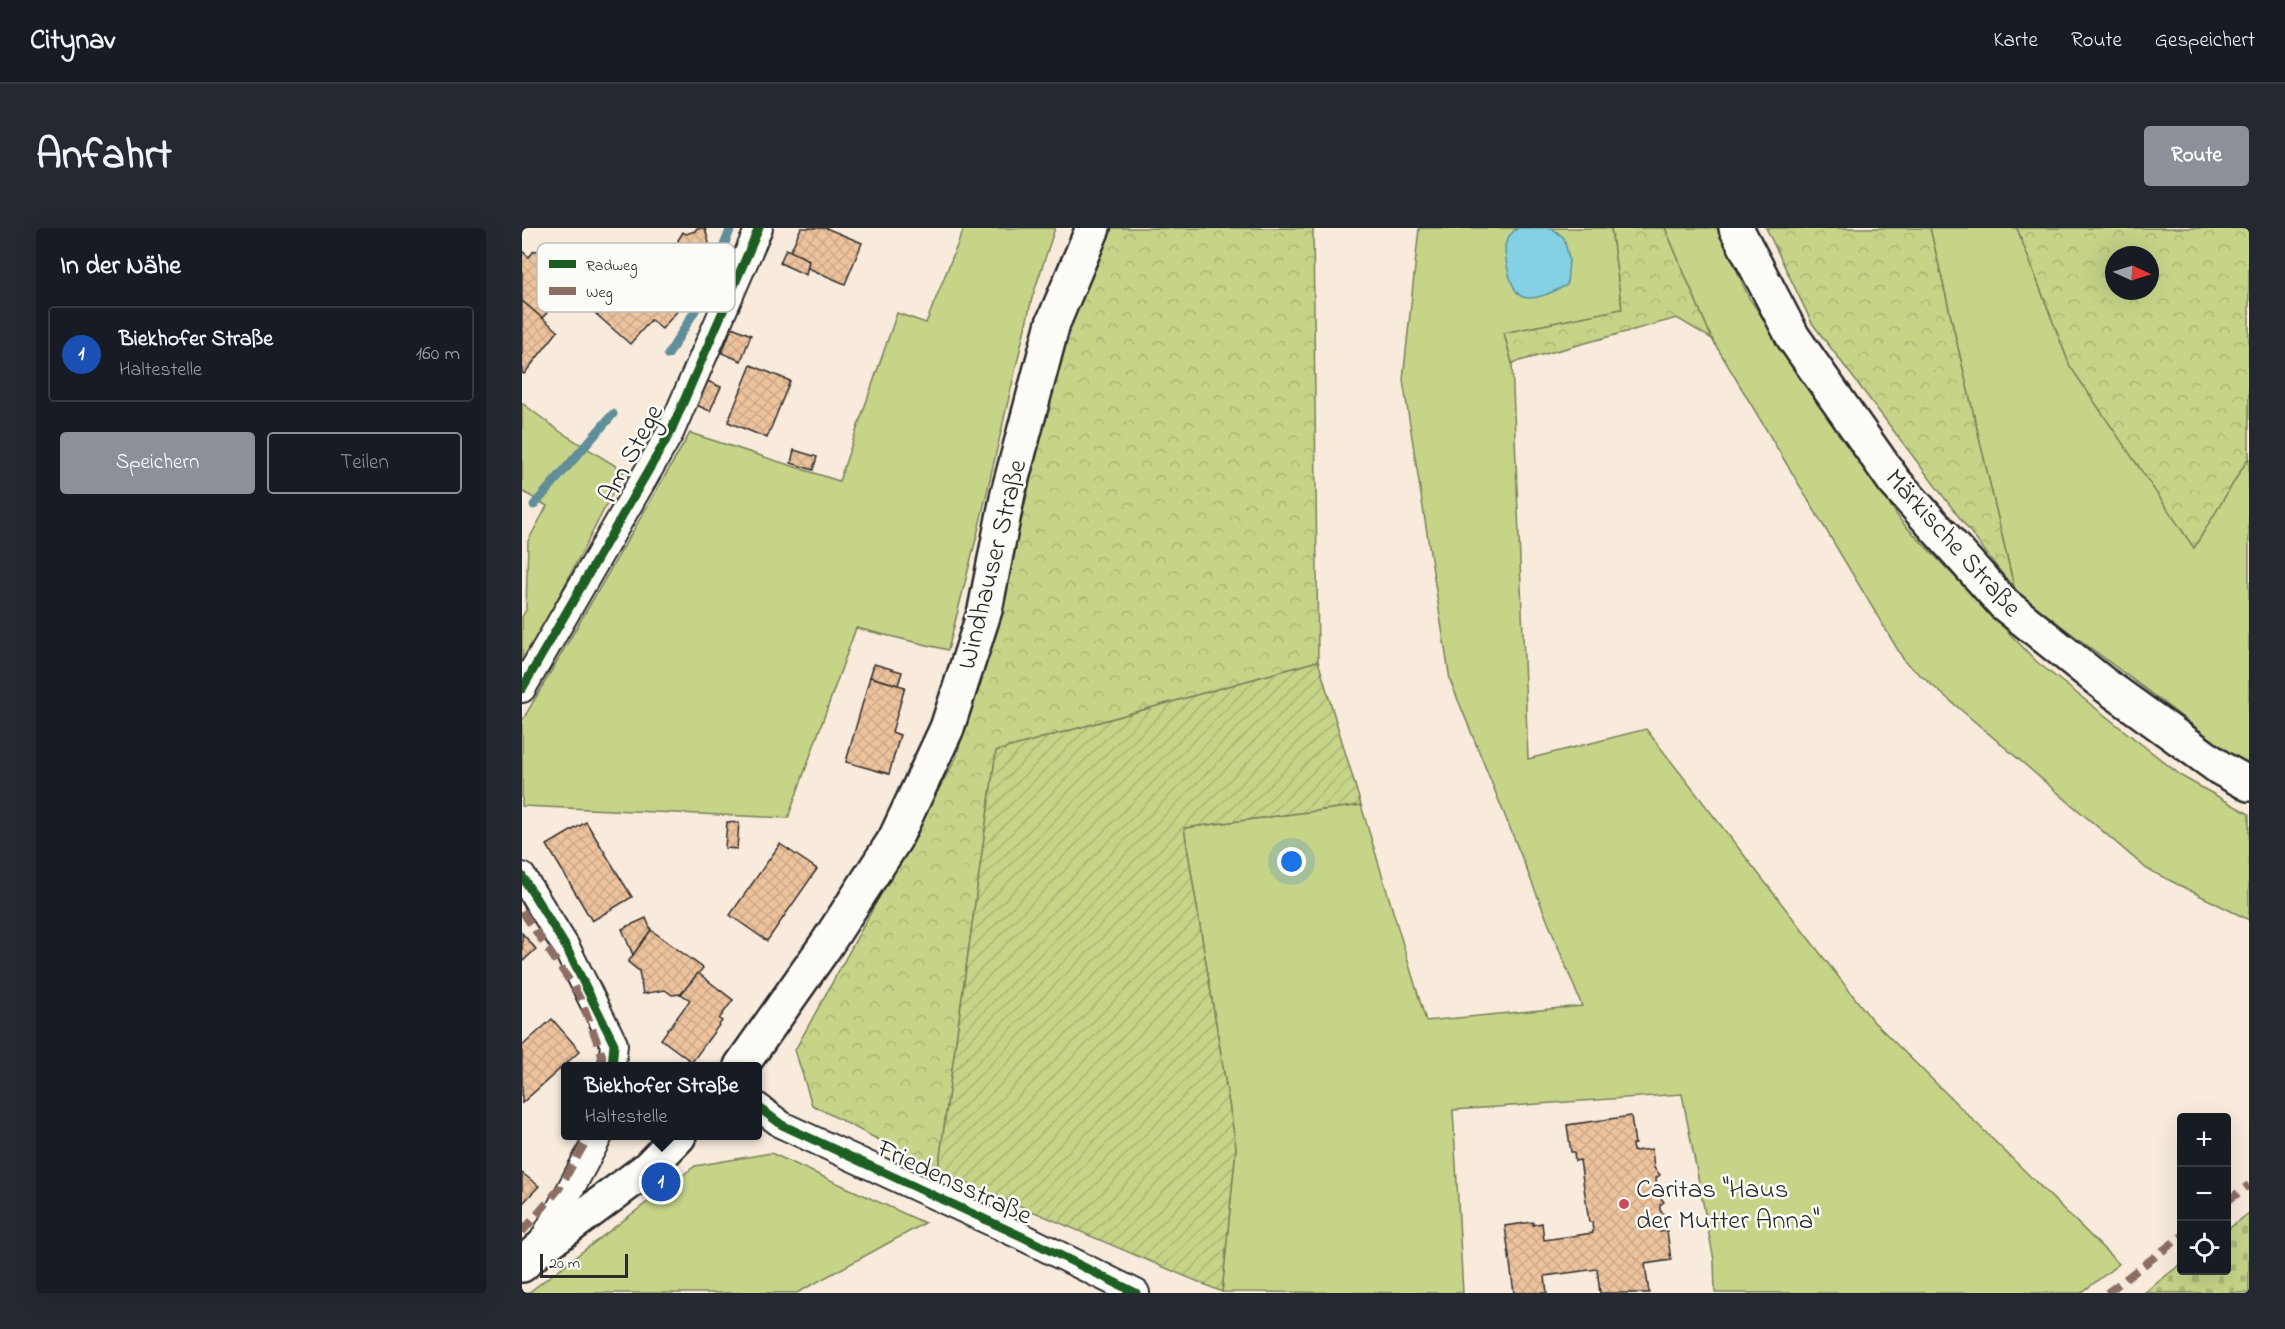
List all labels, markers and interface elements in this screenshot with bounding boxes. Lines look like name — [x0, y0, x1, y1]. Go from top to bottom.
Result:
text: Citynav — [30, 21, 115, 62]
text: Karte — [1993, 26, 2038, 56]
text: Route — [2071, 26, 2122, 56]
text: Gespeichert — [2155, 26, 2255, 56]
text: Anfahrt — [36, 126, 172, 187]
button: Route — [2144, 126, 2249, 186]
legend — [537, 243, 735, 312]
north arrow — [2105, 246, 2159, 300]
text: In der Nähe — [60, 248, 181, 286]
text: Radweg — [586, 254, 637, 278]
text: Weg — [586, 281, 613, 305]
text: Biekhofer Straße — [119, 324, 273, 356]
text: 1 — [78, 340, 85, 369]
text: 160 m — [416, 340, 460, 369]
text: Haltestelle — [119, 356, 202, 385]
street label: Am Stege — [590, 397, 675, 511]
button: Speichern — [60, 432, 255, 494]
button: Teilen — [267, 432, 462, 494]
street label: Windhauser Straße — [949, 455, 1039, 674]
street label: Märkische Straße — [1875, 461, 2030, 627]
your location — [1277, 847, 1306, 876]
popup — [561, 1062, 762, 1140]
text: Biekhofer Straße — [584, 1071, 739, 1103]
text: Haltestelle — [584, 1103, 667, 1132]
map controls — [2177, 1113, 2231, 1275]
button: + — [2177, 1113, 2231, 1167]
street label: Friedensstraße — [869, 1130, 1039, 1237]
pin: 1 — [642, 1160, 680, 1204]
button: − — [2177, 1167, 2231, 1221]
place label: Caritas "Haus der Mutter Anna" — [1636, 1171, 1820, 1241]
marker: Caritas "Haus der Mutter Anna" — [1617, 1197, 1631, 1211]
button: locate — [2177, 1221, 2231, 1275]
scale bar — [540, 1251, 628, 1278]
text: 20 m — [549, 1252, 580, 1276]

